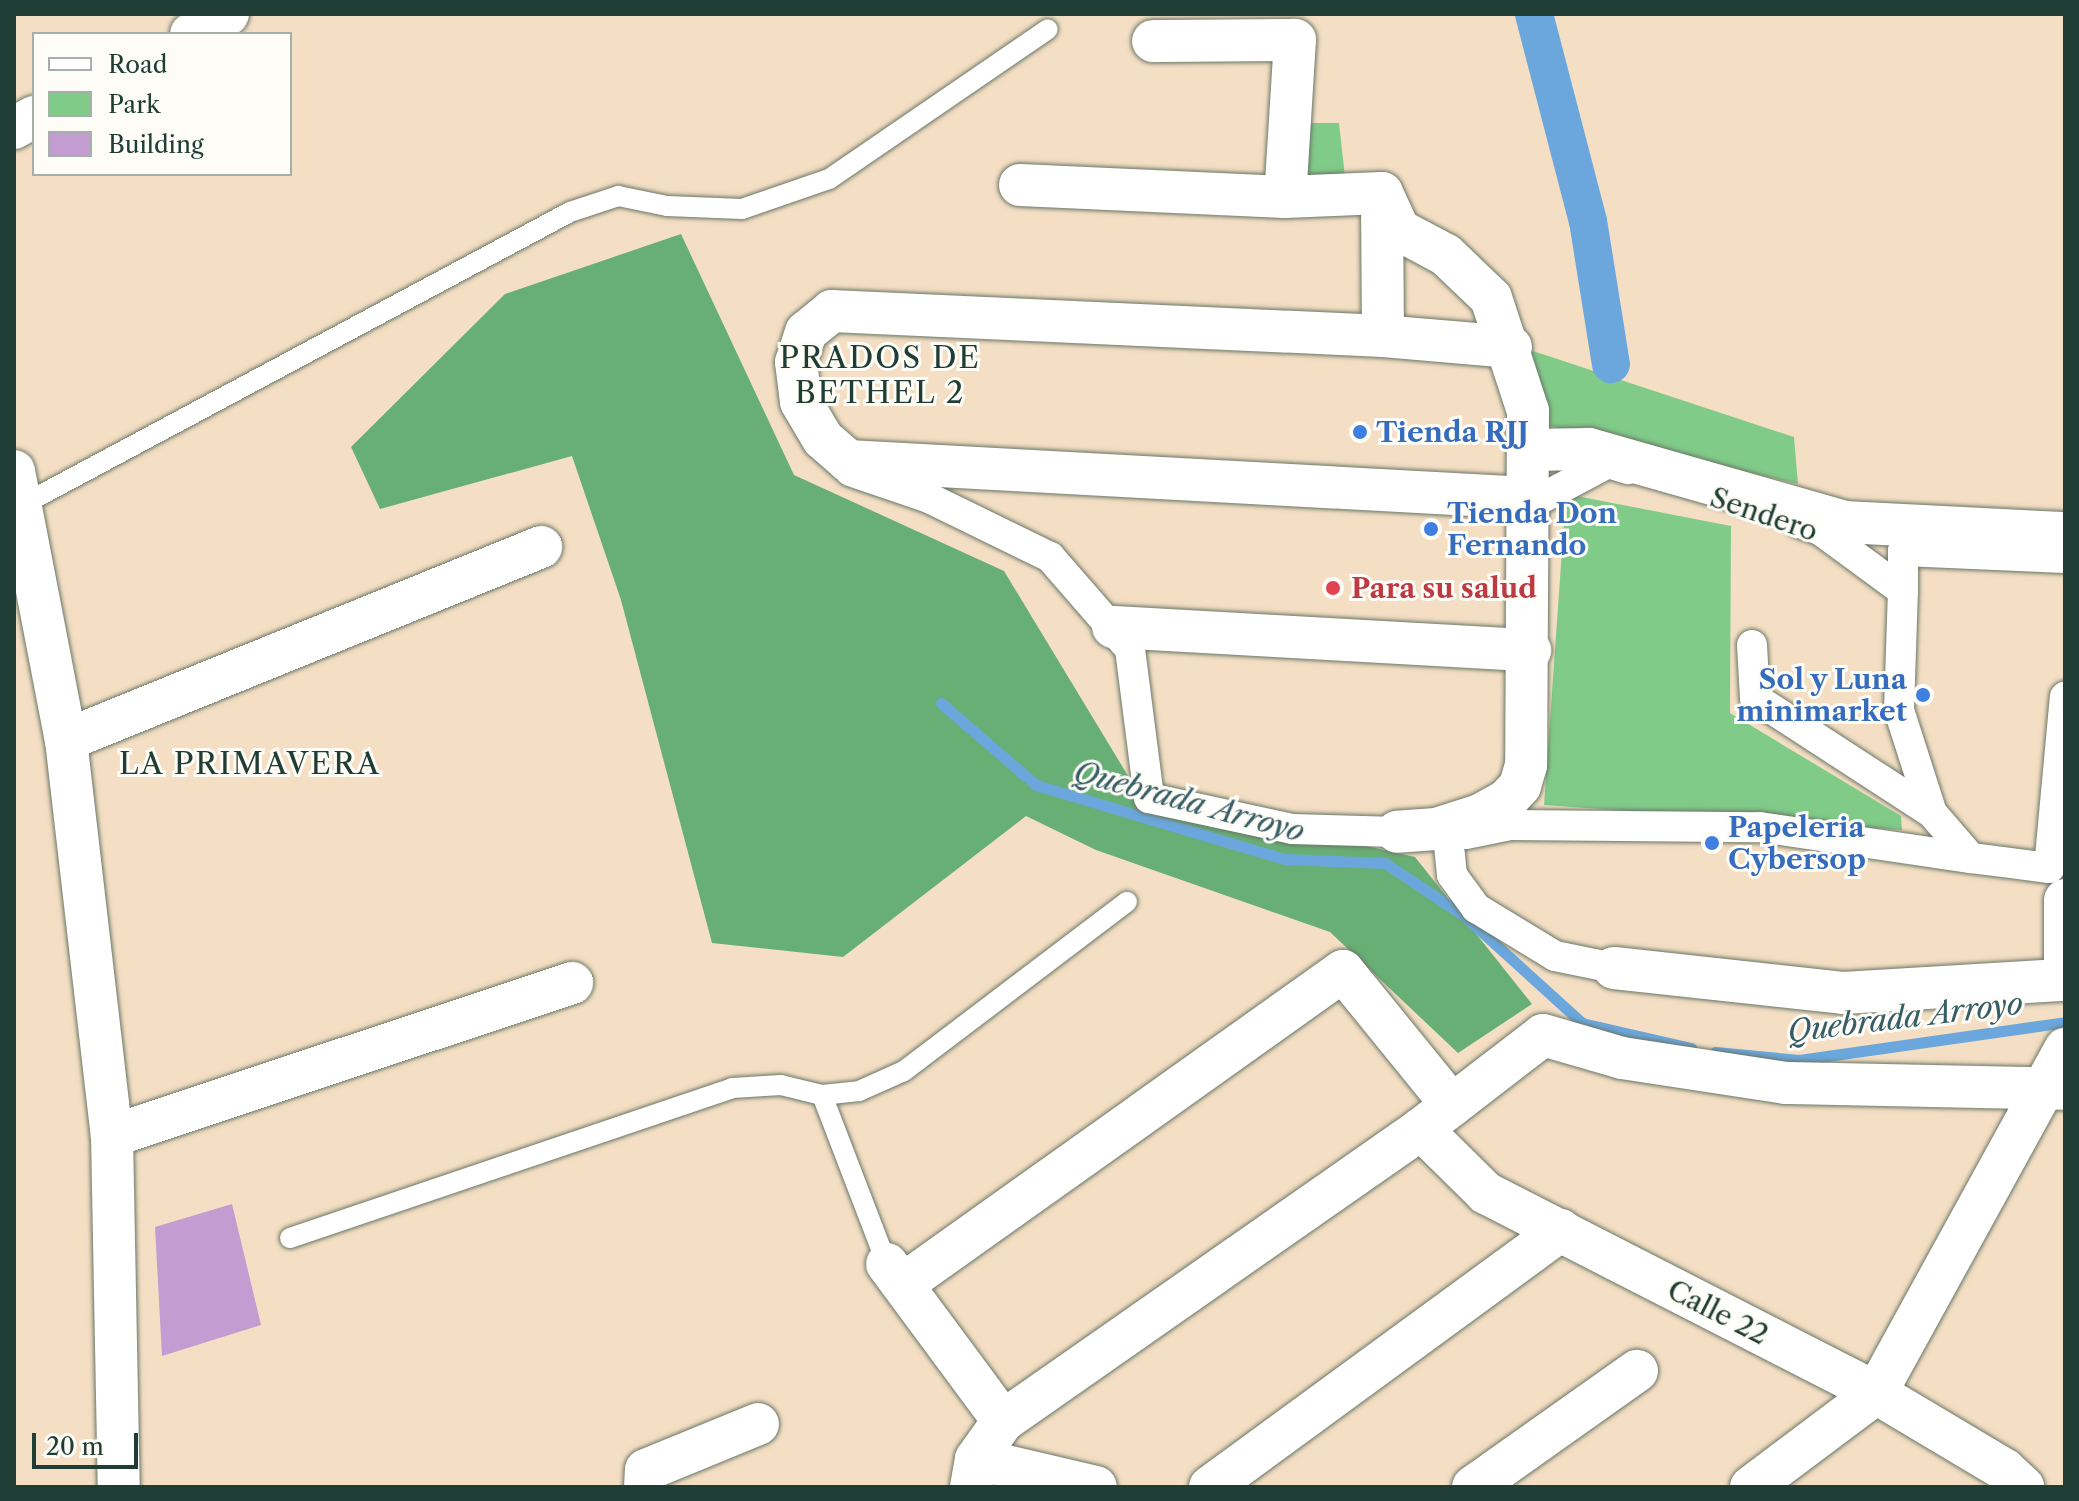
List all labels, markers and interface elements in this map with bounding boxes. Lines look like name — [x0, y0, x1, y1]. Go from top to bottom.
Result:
legend — [32, 32, 292, 176]
text: Road — [108, 50, 167, 79]
text: Park — [108, 90, 160, 119]
text: Building — [108, 130, 204, 159]
district label: PRADOS DE BETHEL 2 — [779, 340, 981, 410]
place label: Tienda RJJ — [1376, 415, 1529, 449]
marker: Tienda RJJ — [1351, 423, 1369, 441]
street label: Sendero — [1706, 480, 1822, 548]
place label: Tienda Don Fernando — [1447, 496, 1617, 562]
marker: Tienda Don Fernando — [1422, 520, 1440, 538]
place label: Para su salud — [1351, 571, 1537, 605]
marker: Para su salud — [1322, 577, 1344, 599]
place label: Sol y Luna minimarket — [1736, 662, 1907, 728]
marker: Sol y Luna minimarket — [1914, 686, 1932, 704]
district label: LA PRIMAVERA — [118, 746, 382, 782]
water label: Quebrada Arroyo — [1070, 754, 1308, 850]
place label: Papeleria Cybersop — [1728, 810, 1866, 876]
marker: Papeleria Cybersop — [1703, 834, 1721, 852]
water label: Quebrada Arroyo — [1785, 986, 2025, 1050]
street label: Calle 22 — [1662, 1272, 1774, 1352]
scale bar — [36, 1417, 142, 1467]
text: 20 m — [46, 1432, 104, 1461]

